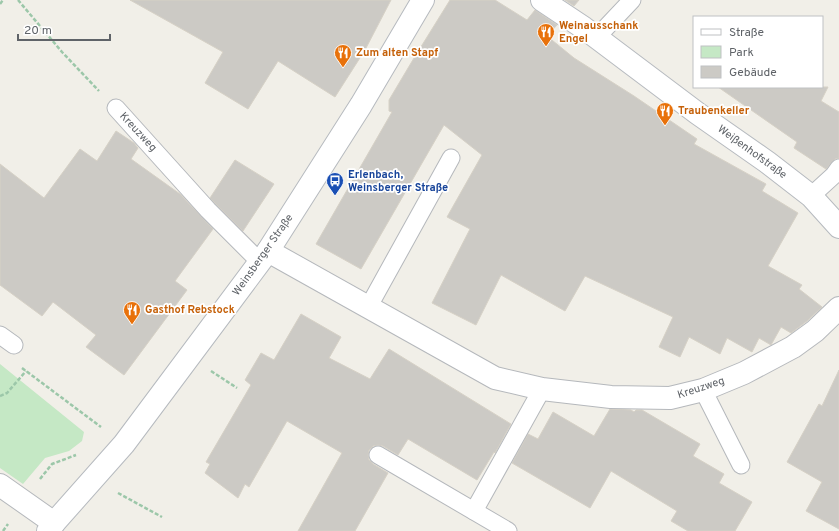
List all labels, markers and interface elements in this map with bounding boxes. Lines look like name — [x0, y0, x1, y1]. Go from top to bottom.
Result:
scale bar — [18, 16, 110, 42]
legend — [693, 16, 823, 88]
place label: Weinausschank Engel — [559, 19, 638, 46]
restaurant icon: Weinausschank Engel — [536, 22, 556, 47]
text: 20 m — [24, 23, 52, 39]
text: Straße — [729, 25, 764, 41]
restaurant icon: Zum alten Stapf — [333, 43, 353, 68]
text: Park — [729, 45, 754, 61]
place label: Zum alten Stapf — [356, 46, 438, 60]
text: Gebäude — [729, 65, 777, 81]
restaurant icon: Traubenkeller — [655, 101, 675, 126]
place label: Traubenkeller — [678, 104, 750, 118]
street label: Kreuzweg — [116, 109, 160, 155]
street label: Weißenhofstraße — [715, 122, 790, 182]
place label: Erlenbach, Weinsberger Straße — [348, 168, 448, 195]
bus stop icon: Erlenbach, Weinsberger Straße — [325, 171, 345, 196]
street label: Weinsberger Straße — [230, 211, 296, 299]
restaurant icon: Gasthof Rebstock — [122, 300, 142, 325]
place label: Gasthof Rebstock — [145, 303, 235, 317]
street label: Kreuzweg — [676, 374, 726, 402]

